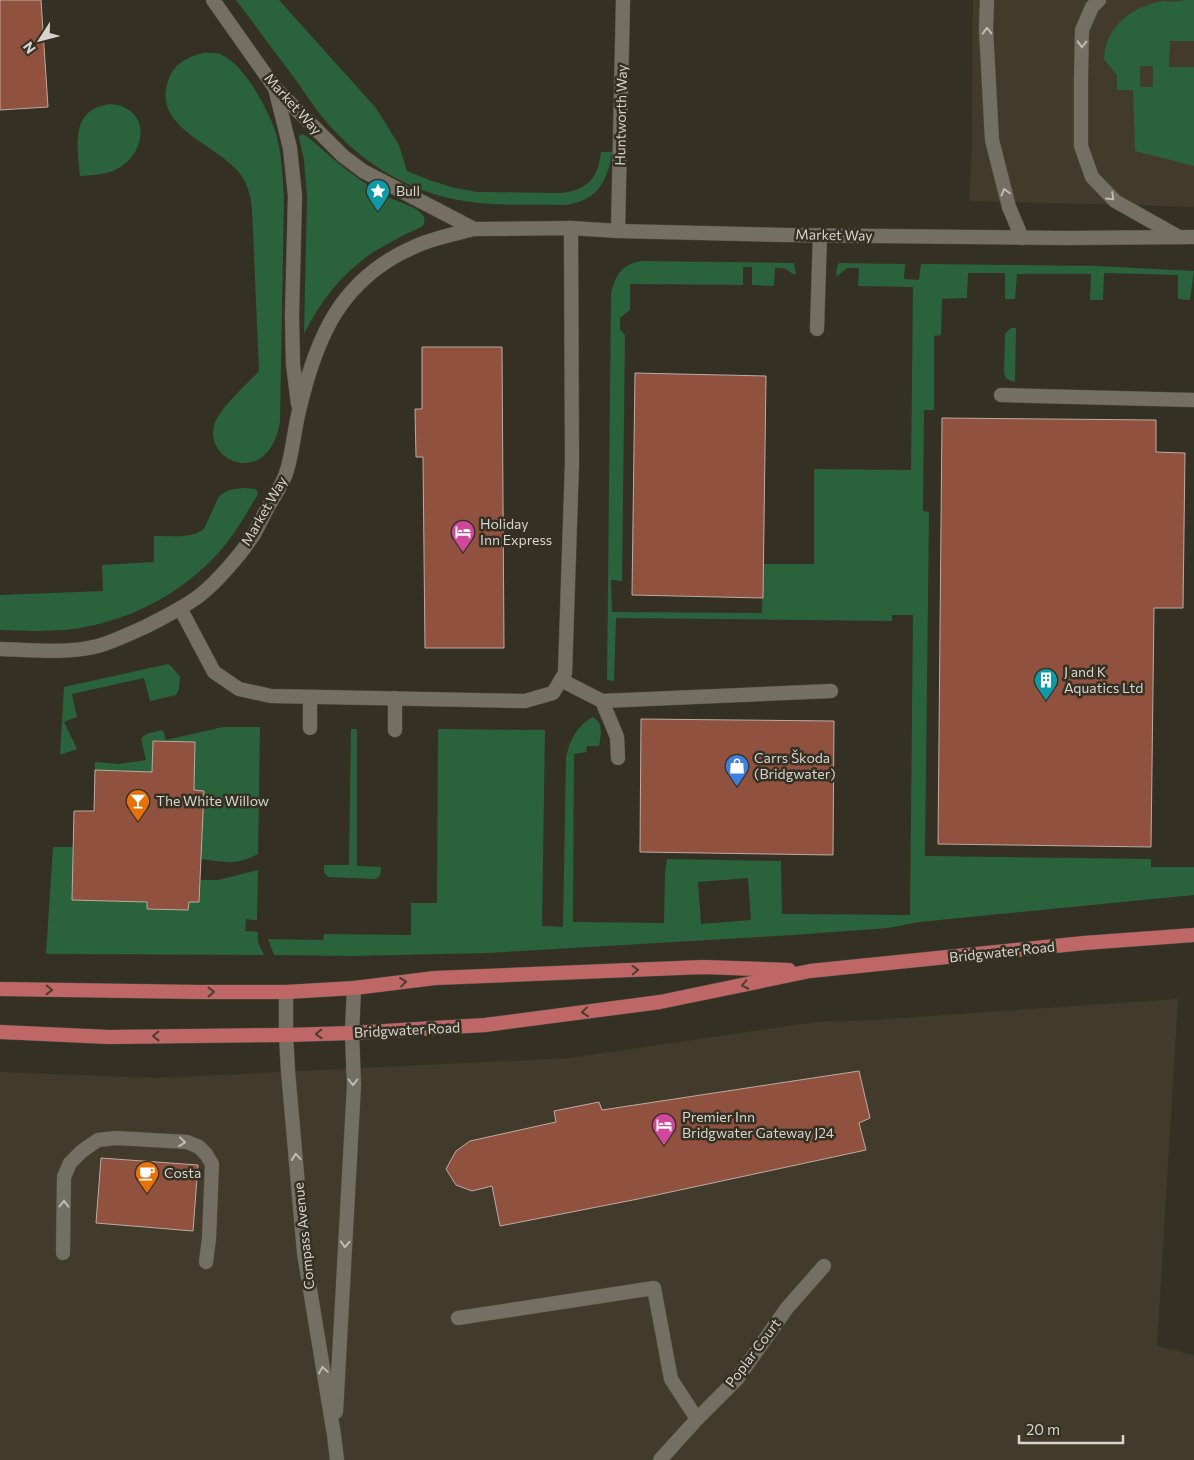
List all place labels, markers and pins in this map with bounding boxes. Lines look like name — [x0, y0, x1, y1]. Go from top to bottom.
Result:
place icon: Bull — [365, 178, 391, 212]
place label: Bull — [396, 182, 420, 199]
place label: Holiday Inn Express — [480, 515, 552, 548]
hotel icon: Holiday Inn Express — [450, 519, 476, 553]
place label: J and K Aquatics Ltd — [1064, 663, 1143, 696]
building icon: J and K Aquatics Ltd — [1033, 667, 1059, 701]
place label: Carrs Škoda (Bridgwater) — [754, 749, 836, 782]
shop icon: Carrs Škoda (Bridgwater) — [724, 753, 750, 787]
bar icon: The White Willow — [125, 788, 151, 822]
place label: The White Willow — [156, 792, 269, 809]
place label: Premier Inn Bridgwater Gateway J24 — [682, 1108, 835, 1141]
hotel icon: Premier Inn Bridgwater Gateway J24 — [651, 1112, 677, 1146]
cafe icon: Costa — [134, 1160, 160, 1194]
place label: Costa — [164, 1164, 201, 1181]

